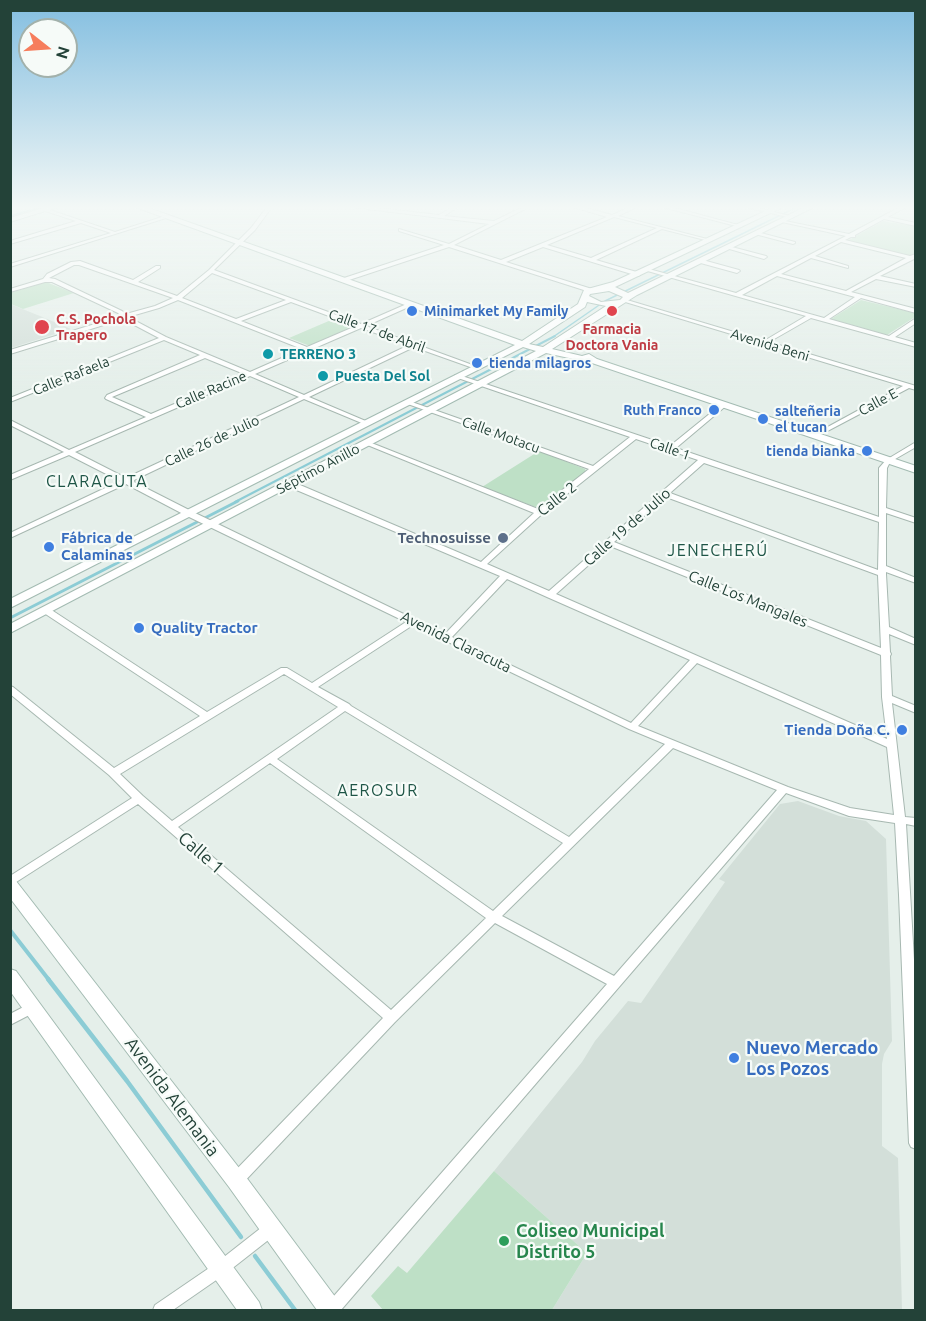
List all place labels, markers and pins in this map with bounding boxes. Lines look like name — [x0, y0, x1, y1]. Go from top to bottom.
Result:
place label: Minimarket My Family — [424, 303, 569, 319]
marker: Minimarket My Family — [405, 304, 419, 318]
marker: Farmacia Doctora Vania — [605, 304, 619, 318]
place label: C.S. Pochola Trapero — [56, 311, 136, 344]
marker: C.S. Pochola Trapero — [33, 318, 51, 336]
place label: Farmacia Doctora Vania — [566, 321, 658, 354]
place label: TERRENO 3 — [280, 346, 356, 362]
marker: TERRENO 3 — [261, 347, 275, 361]
place label: tienda milagros — [489, 355, 591, 371]
marker: tienda milagros — [470, 356, 484, 370]
place label: Puesta Del Sol — [335, 368, 430, 384]
marker: Puesta Del Sol — [316, 369, 330, 383]
place label: Ruth Franco — [623, 402, 702, 418]
marker: Ruth Franco — [707, 403, 721, 417]
place label: salteñeria el tucan — [775, 403, 841, 436]
marker: salteñeria el tucan — [756, 412, 770, 426]
place label: tienda bianka — [766, 443, 855, 459]
marker: tienda bianka — [860, 444, 874, 458]
place label: Fábrica de Calaminas — [61, 529, 133, 564]
place label: Technosuisse — [398, 529, 491, 547]
marker: Technosuisse — [496, 531, 510, 545]
marker: Fábrica de Calaminas — [42, 540, 56, 554]
place label: Quality Tractor — [151, 619, 258, 637]
marker: Quality Tractor — [132, 621, 146, 635]
place label: Tienda Doña C. — [784, 721, 890, 739]
marker: Tienda Doña C. — [895, 723, 909, 737]
place label: Nuevo Mercado Los Pozos — [746, 1037, 878, 1080]
marker: Nuevo Mercado Los Pozos — [727, 1051, 741, 1065]
place label: Coliseo Municipal Distrito 5 — [516, 1220, 665, 1262]
marker: Coliseo Municipal Distrito 5 — [497, 1234, 511, 1248]

